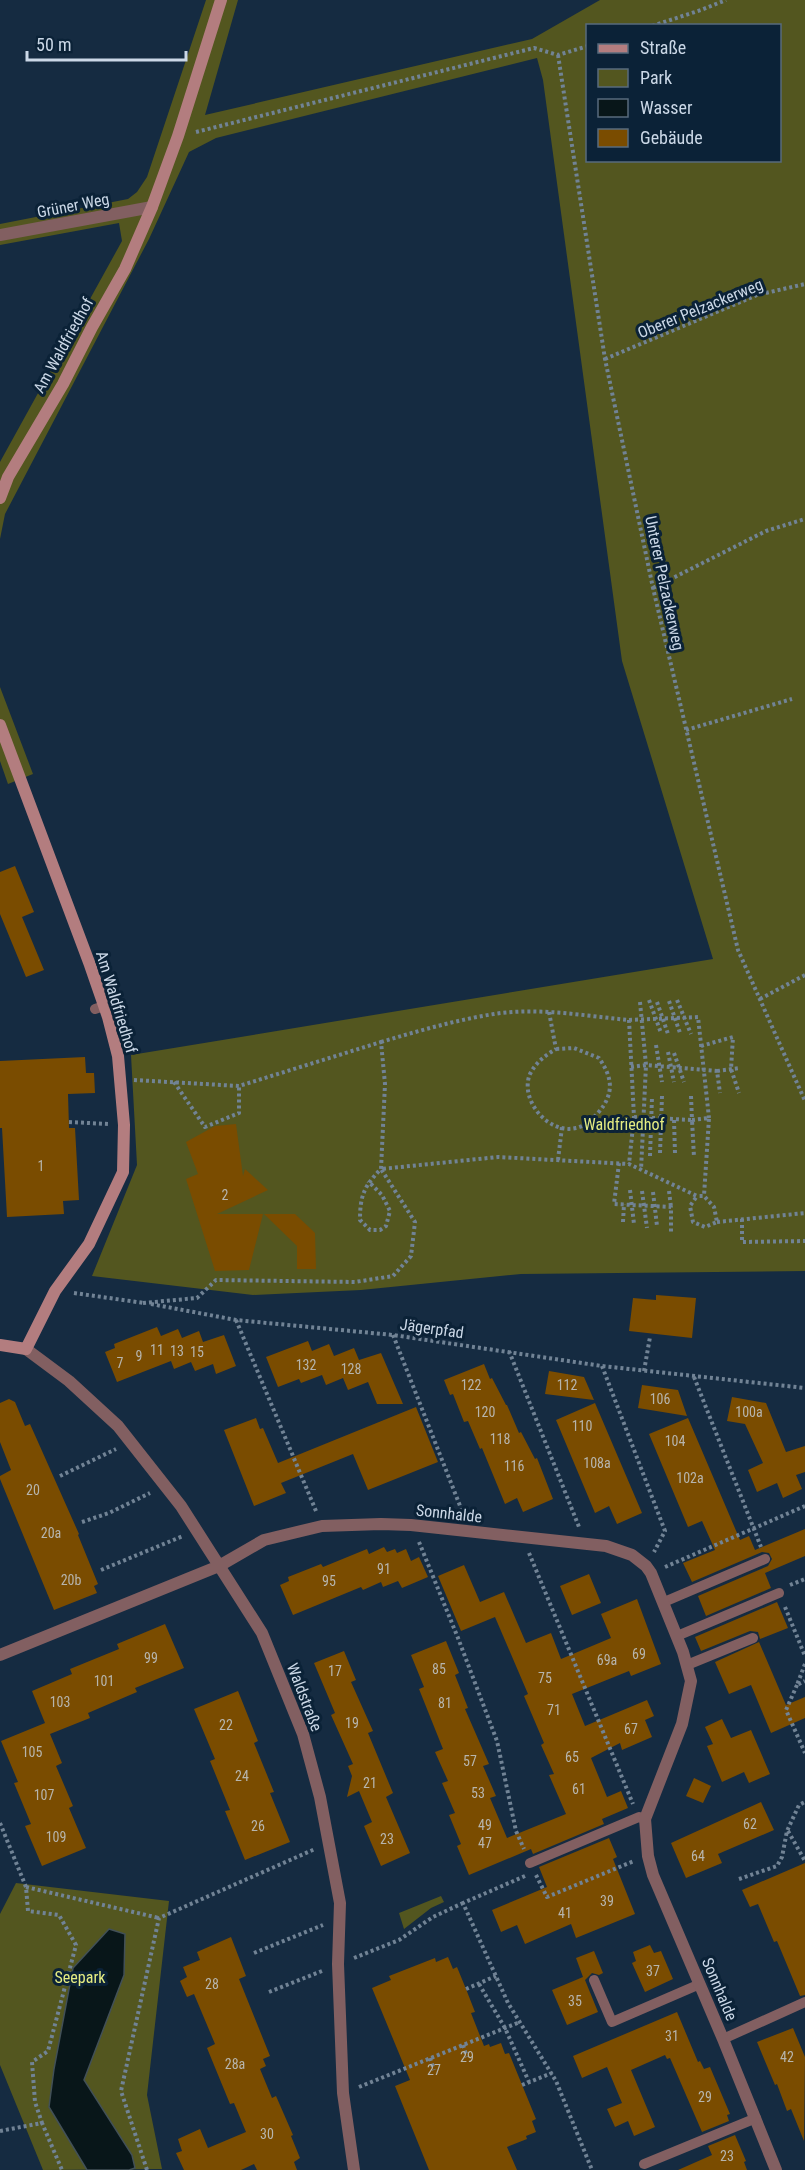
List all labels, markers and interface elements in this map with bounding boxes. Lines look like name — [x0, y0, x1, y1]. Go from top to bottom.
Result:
scale bar — [27, 24, 186, 62]
legend — [586, 24, 781, 162]
text: 50 m — [36, 34, 71, 55]
text: Straße — [640, 37, 686, 58]
text: Park — [640, 67, 672, 88]
text: Wasser — [640, 97, 693, 118]
text: Gebäude — [640, 127, 703, 148]
street label: Grüner Weg — [35, 189, 111, 222]
street label: Oberer Pelzackerweg — [635, 275, 765, 342]
street label: Am Waldfriedhof — [29, 294, 97, 396]
street label: Unterer Pelzackerweg — [641, 514, 688, 652]
street label: Am Waldfriedhof — [92, 949, 141, 1056]
park label: Waldfriedhof — [583, 1115, 665, 1134]
house number: 1 — [38, 1158, 44, 1174]
house number: 2 — [222, 1187, 229, 1203]
street label: Jägerpfad — [399, 1315, 465, 1342]
house number: 11 — [150, 1342, 164, 1358]
house number: 13 — [170, 1343, 184, 1359]
house number: 15 — [190, 1344, 204, 1360]
house number: 9 — [136, 1348, 142, 1364]
house number: 7 — [117, 1355, 124, 1371]
house number: 132 — [296, 1357, 316, 1373]
house number: 128 — [341, 1361, 361, 1377]
house number: 122 — [461, 1377, 481, 1393]
house number: 112 — [557, 1377, 577, 1393]
house number: 106 — [650, 1391, 670, 1407]
house number: 120 — [475, 1404, 495, 1420]
house number: 100a — [735, 1404, 763, 1420]
house number: 110 — [572, 1418, 592, 1434]
house number: 118 — [490, 1431, 510, 1447]
house number: 104 — [665, 1433, 685, 1449]
house number: 108a — [583, 1455, 611, 1471]
house number: 116 — [504, 1458, 524, 1474]
house number: 102a — [676, 1470, 704, 1486]
house number: 20 — [26, 1482, 40, 1498]
street label: Sonnhalde — [415, 1501, 483, 1526]
house number: 20a — [41, 1525, 61, 1541]
house number: 91 — [377, 1561, 391, 1577]
house number: 20b — [61, 1572, 81, 1588]
house number: 95 — [322, 1573, 336, 1589]
house number: 69 — [632, 1646, 646, 1662]
house number: 99 — [144, 1650, 158, 1666]
house number: 69a — [597, 1652, 617, 1668]
street label: Waldstraße — [283, 1660, 326, 1734]
house number: 85 — [432, 1661, 446, 1677]
house number: 17 — [328, 1663, 342, 1679]
house number: 75 — [538, 1670, 552, 1686]
house number: 101 — [94, 1673, 114, 1689]
house number: 103 — [50, 1694, 70, 1710]
house number: 81 — [438, 1695, 452, 1711]
house number: 71 — [547, 1702, 561, 1718]
house number: 19 — [345, 1715, 359, 1731]
house number: 22 — [219, 1717, 233, 1733]
house number: 67 — [624, 1721, 638, 1737]
house number: 105 — [22, 1744, 42, 1760]
house number: 65 — [565, 1749, 579, 1765]
house number: 57 — [463, 1753, 477, 1769]
house number: 24 — [235, 1768, 249, 1784]
house number: 21 — [363, 1775, 377, 1791]
house number: 61 — [572, 1781, 586, 1797]
house number: 53 — [471, 1785, 485, 1801]
house number: 107 — [34, 1787, 54, 1803]
house number: 62 — [743, 1816, 757, 1832]
house number: 49 — [478, 1817, 492, 1833]
house number: 26 — [251, 1818, 265, 1834]
house number: 109 — [46, 1829, 66, 1845]
house number: 23 — [380, 1831, 394, 1847]
house number: 47 — [478, 1835, 492, 1851]
house number: 64 — [691, 1848, 705, 1864]
house number: 39 — [600, 1893, 614, 1909]
house number: 41 — [558, 1905, 572, 1921]
street label: Sonnhalde — [698, 1955, 741, 2023]
house number: 37 — [646, 1963, 660, 1979]
park label: Seepark — [55, 1968, 106, 1987]
house number: 28 — [205, 1976, 219, 1992]
house number: 35 — [568, 1993, 582, 2009]
house number: 31 — [665, 2028, 679, 2044]
house number: 29 — [460, 2049, 474, 2065]
house number: 42 — [780, 2049, 794, 2065]
house number: 28a — [225, 2056, 245, 2072]
house number: 27 — [427, 2062, 441, 2078]
house number: 29 — [698, 2089, 712, 2105]
house number: 30 — [260, 2126, 274, 2142]
house number: 23 — [720, 2148, 734, 2164]

